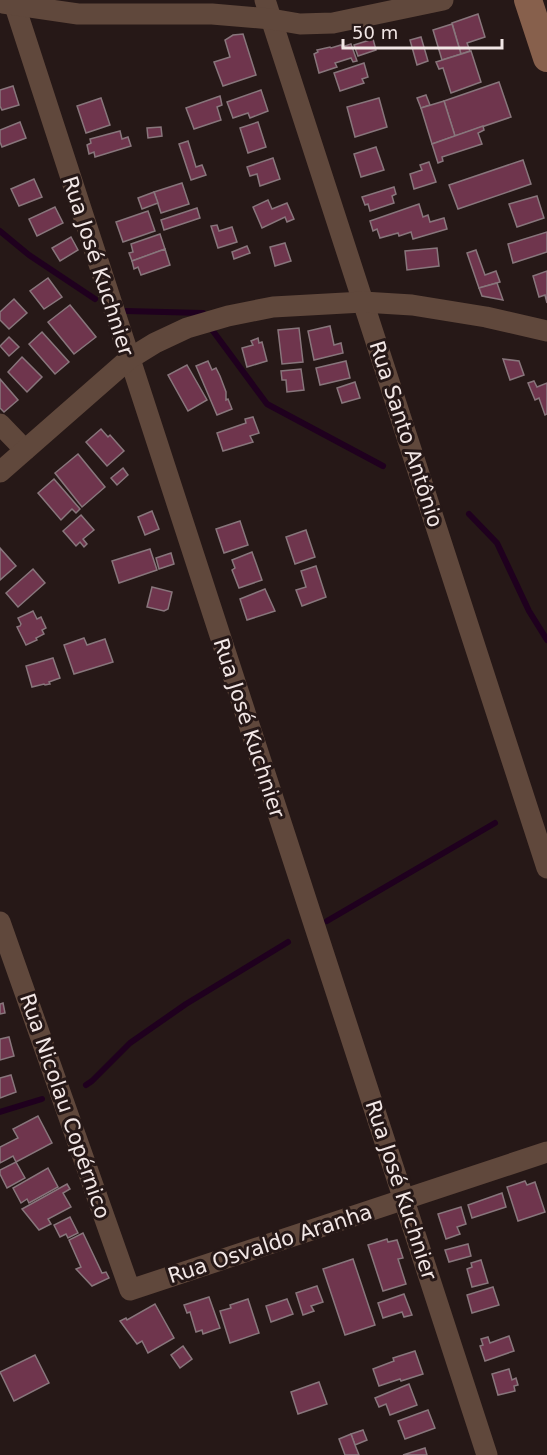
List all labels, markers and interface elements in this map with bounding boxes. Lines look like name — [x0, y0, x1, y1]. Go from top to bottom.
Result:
scale bar — [343, 12, 502, 50]
text: 50 m — [352, 22, 398, 43]
street label: Rua José Kuchnier — [58, 173, 139, 359]
street label: Rua Santo Antônio — [365, 338, 447, 530]
street label: Rua José Kuchnier — [209, 635, 290, 821]
street label: Rua Nicolau Copérnico — [15, 990, 115, 1222]
street label: Rua José Kuchnier — [361, 1097, 442, 1283]
street label: Rua Osvaldo Aranha — [165, 1200, 375, 1288]

